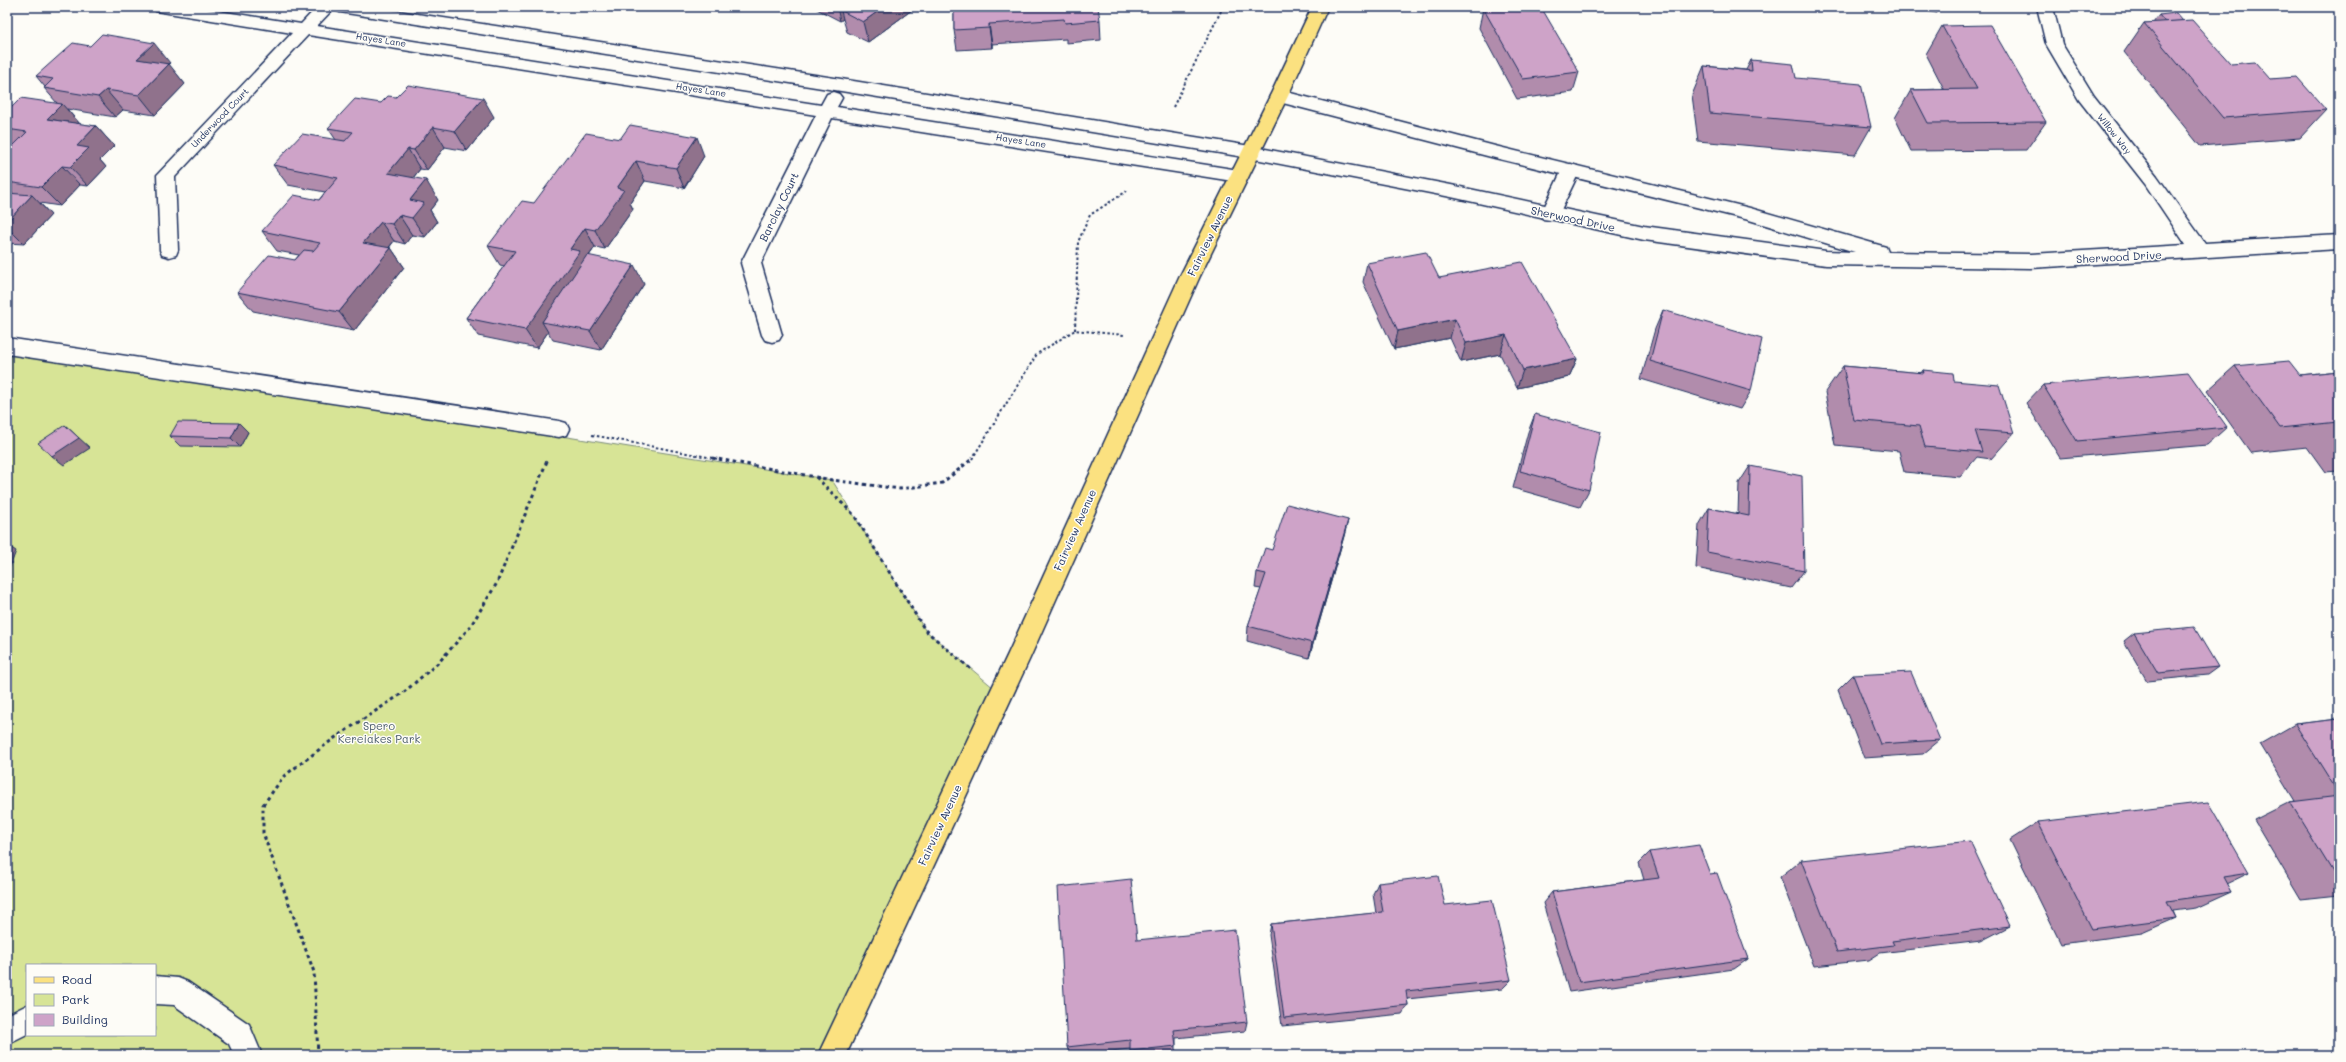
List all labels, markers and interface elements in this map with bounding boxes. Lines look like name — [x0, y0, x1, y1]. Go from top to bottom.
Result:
street label: Hayes Lane — [355, 30, 407, 49]
street label: Hayes Lane — [675, 80, 727, 99]
street label: Underwood Court — [189, 86, 251, 150]
street label: Willow Way — [2095, 111, 2134, 156]
street label: Hayes Lane — [995, 131, 1047, 150]
street label: Barclay Court — [755, 170, 802, 244]
street label: Fairview Avenue — [1184, 193, 1236, 279]
street label: Sherwood Drive — [1530, 202, 1617, 235]
street label: Sherwood Drive — [2076, 247, 2162, 266]
street label: Fairview Avenue — [1050, 486, 1099, 573]
park label: Spero Kereiakes Park — [338, 718, 420, 746]
street label: Fairview Avenue — [914, 782, 965, 868]
legend — [26, 964, 156, 1036]
text: Road — [62, 971, 92, 987]
text: Park — [62, 991, 89, 1007]
text: Building — [62, 1011, 108, 1027]

